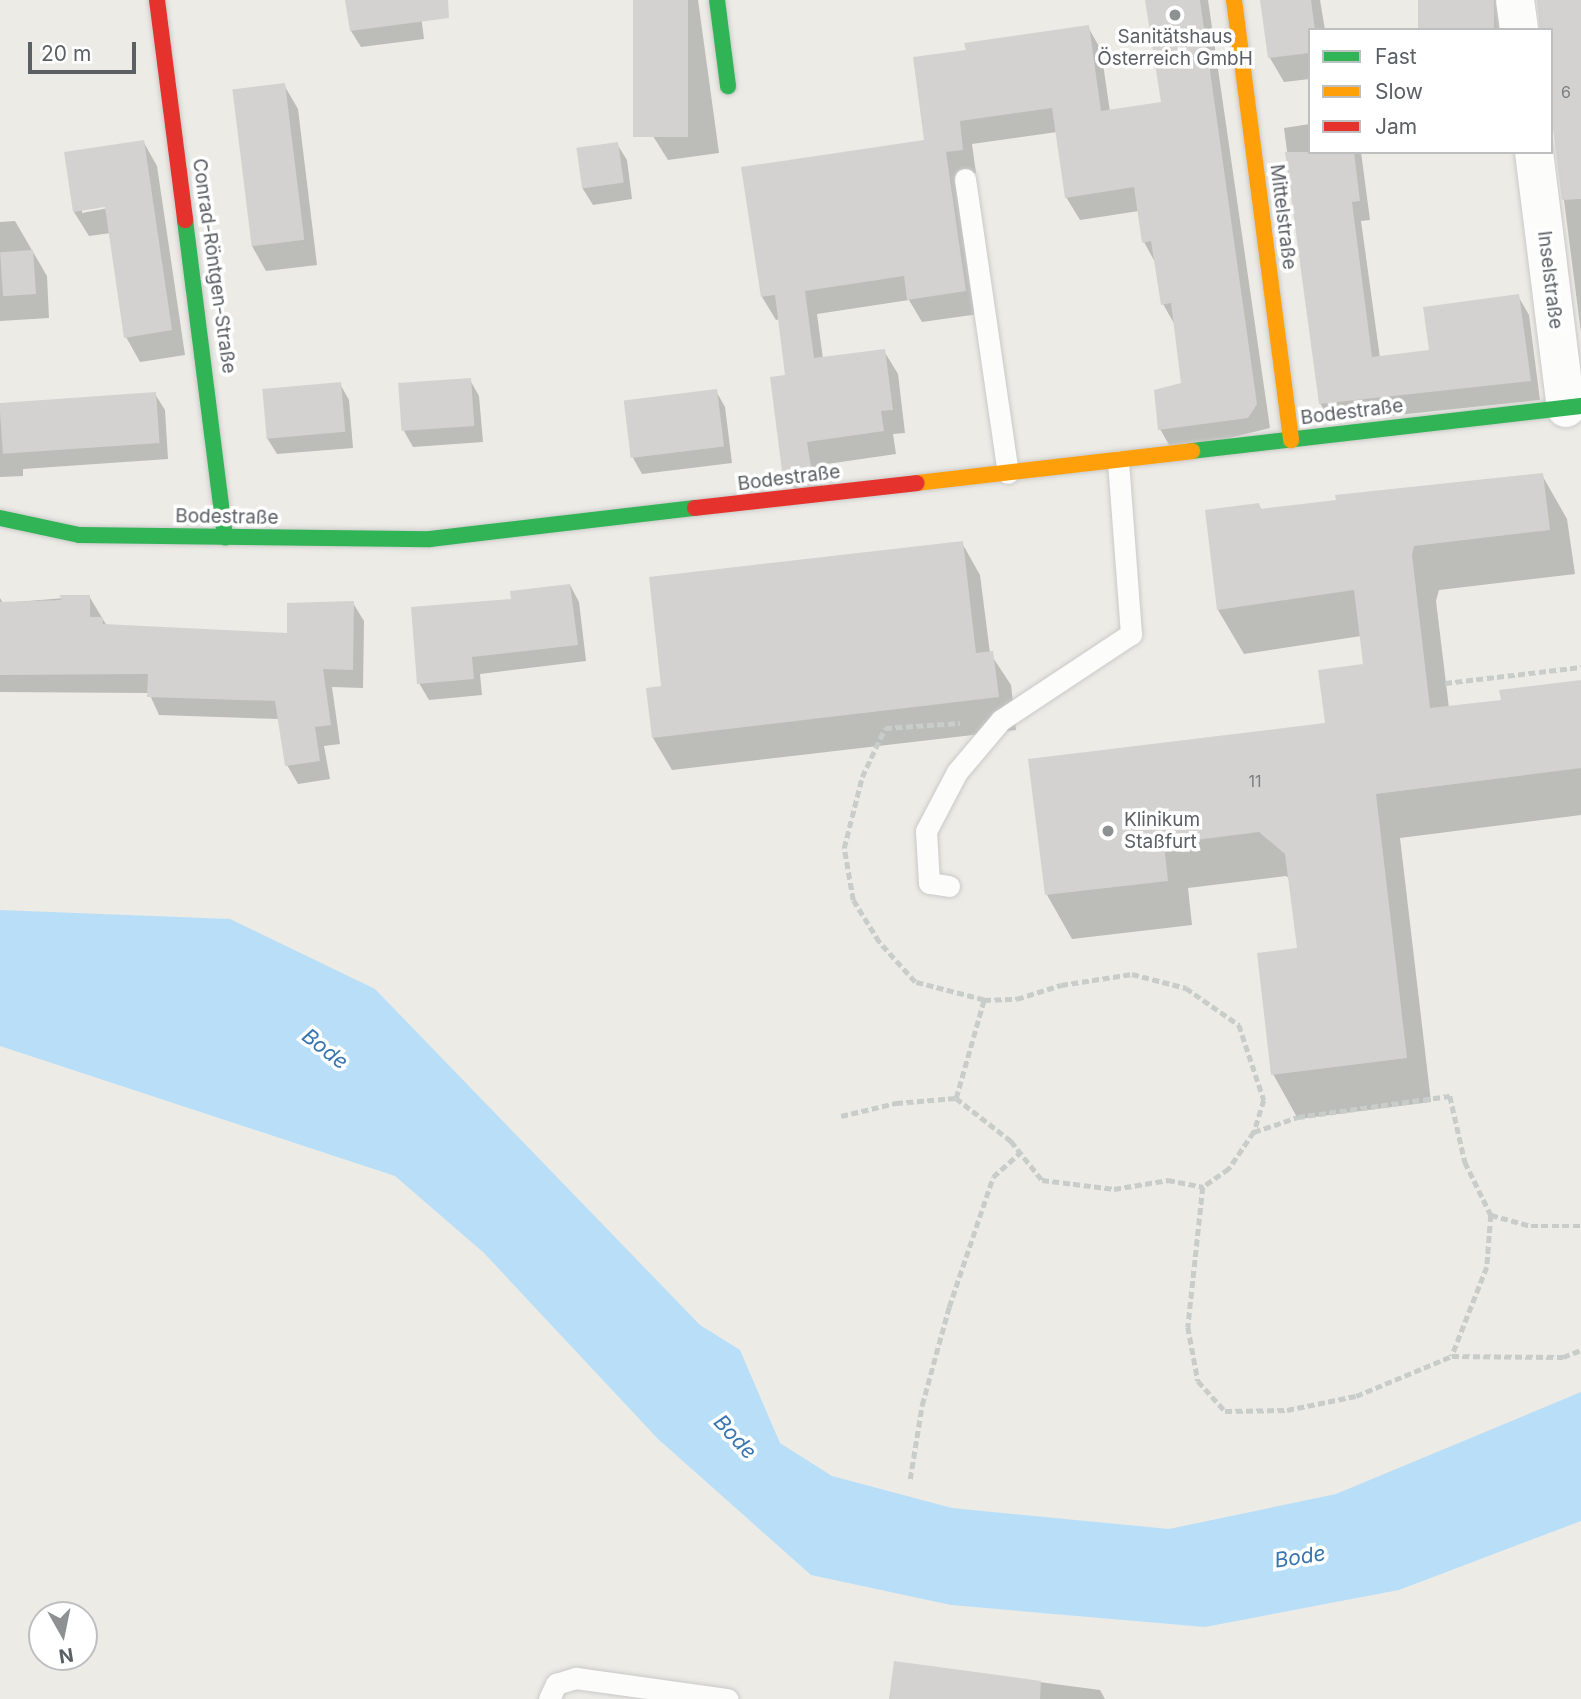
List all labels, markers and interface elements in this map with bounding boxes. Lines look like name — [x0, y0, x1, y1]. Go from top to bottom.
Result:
marker: Sanitätshaus Österreich GmbH — [1167, 7, 1183, 23]
place label: Sanitätshaus Österreich GmbH — [1097, 26, 1253, 70]
scale bar — [32, 28, 140, 72]
legend — [1308, 28, 1553, 154]
text: 20 m — [41, 41, 91, 66]
text: Fast — [1375, 44, 1417, 69]
text: Slow — [1375, 79, 1423, 104]
house number: 6 — [1561, 82, 1571, 102]
text: Jam — [1375, 114, 1417, 139]
street label: Conrad-Röntgen-Straße — [188, 157, 240, 375]
street label: Mittelstraße — [1265, 163, 1301, 271]
street label: Inselstraße — [1533, 230, 1567, 330]
street label: Bodestraße — [1299, 394, 1405, 430]
street label: Bodestraße — [736, 460, 842, 496]
street label: Bodestraße — [175, 505, 279, 529]
house number: 11 — [1248, 771, 1262, 791]
place label: Klinikum Staßfurt — [1124, 809, 1200, 853]
marker: Klinikum Staßfurt — [1098, 821, 1118, 841]
water label: Bode — [297, 1023, 353, 1075]
water label: Bode — [708, 1410, 762, 1464]
water label: Bode — [1273, 1541, 1327, 1573]
north arrow — [28, 1601, 98, 1671]
text: N — [57, 1643, 75, 1668]

